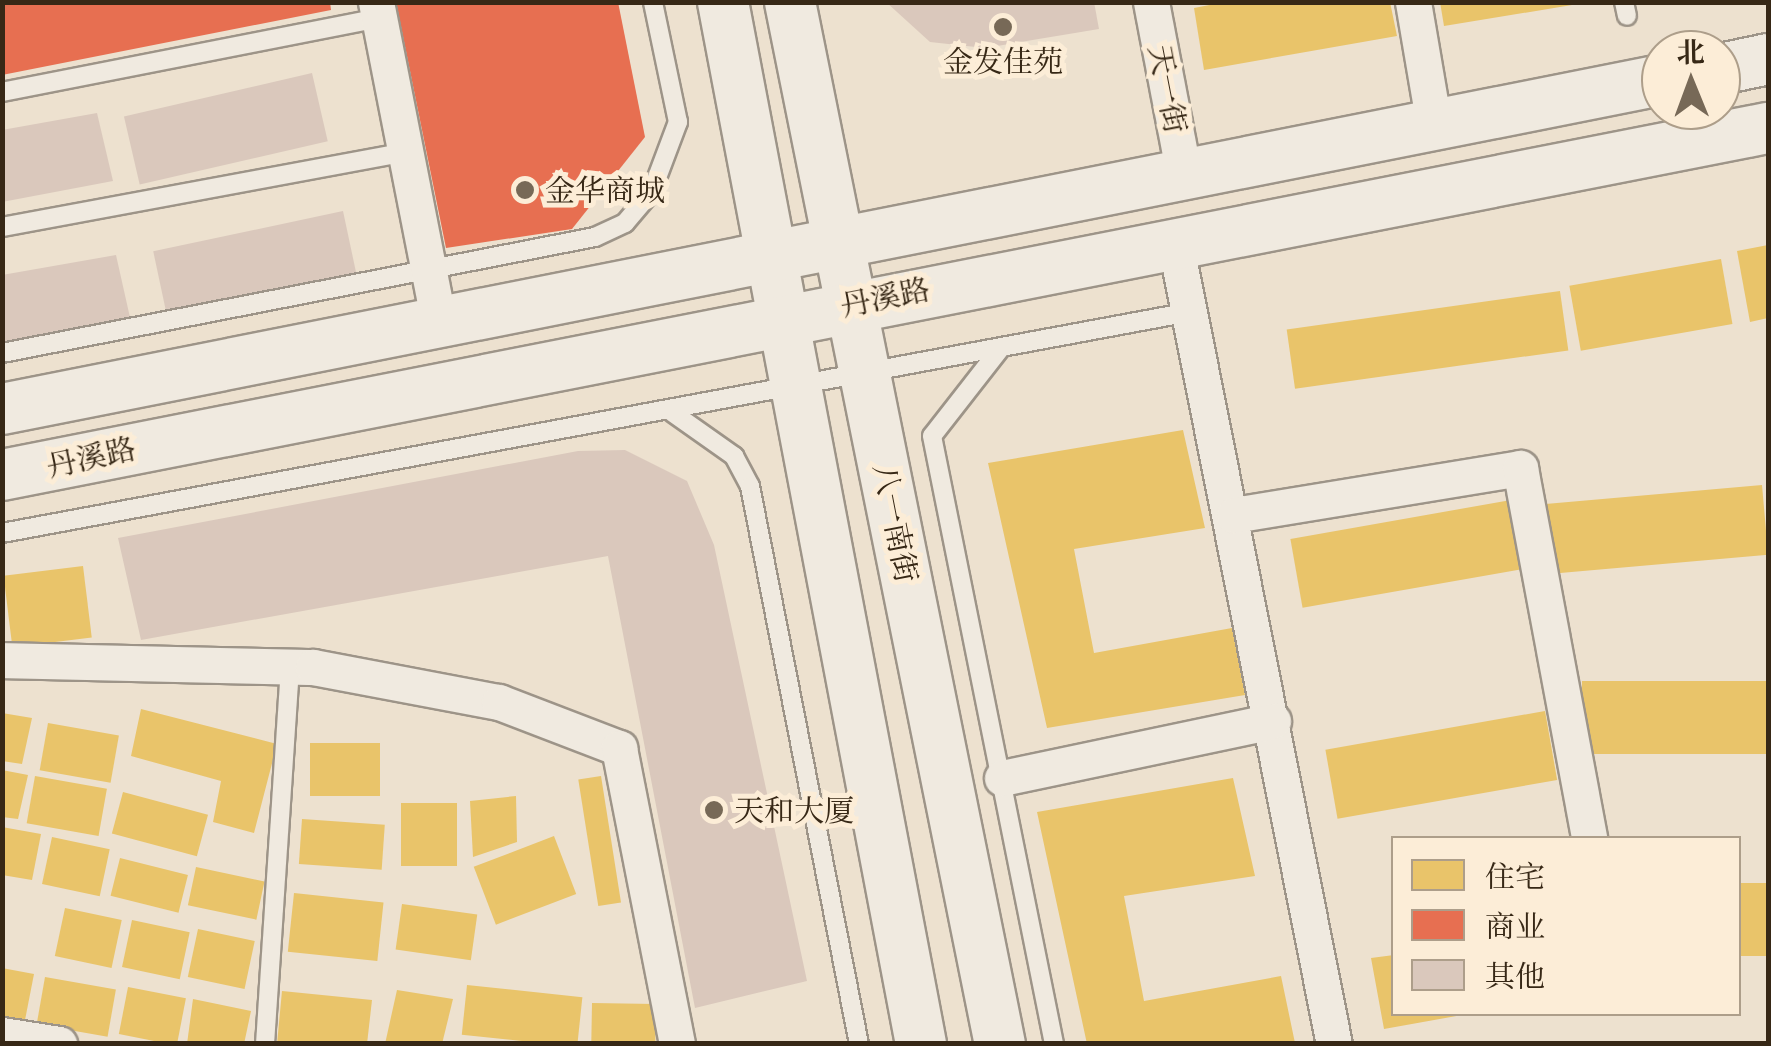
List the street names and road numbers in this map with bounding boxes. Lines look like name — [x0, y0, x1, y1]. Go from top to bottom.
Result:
street label: 天一街 — [1142, 41, 1194, 137]
street label: 丹溪路 — [837, 271, 933, 323]
street label: 丹溪路 — [43, 430, 139, 484]
street label: 八一南街 — [867, 461, 925, 585]

